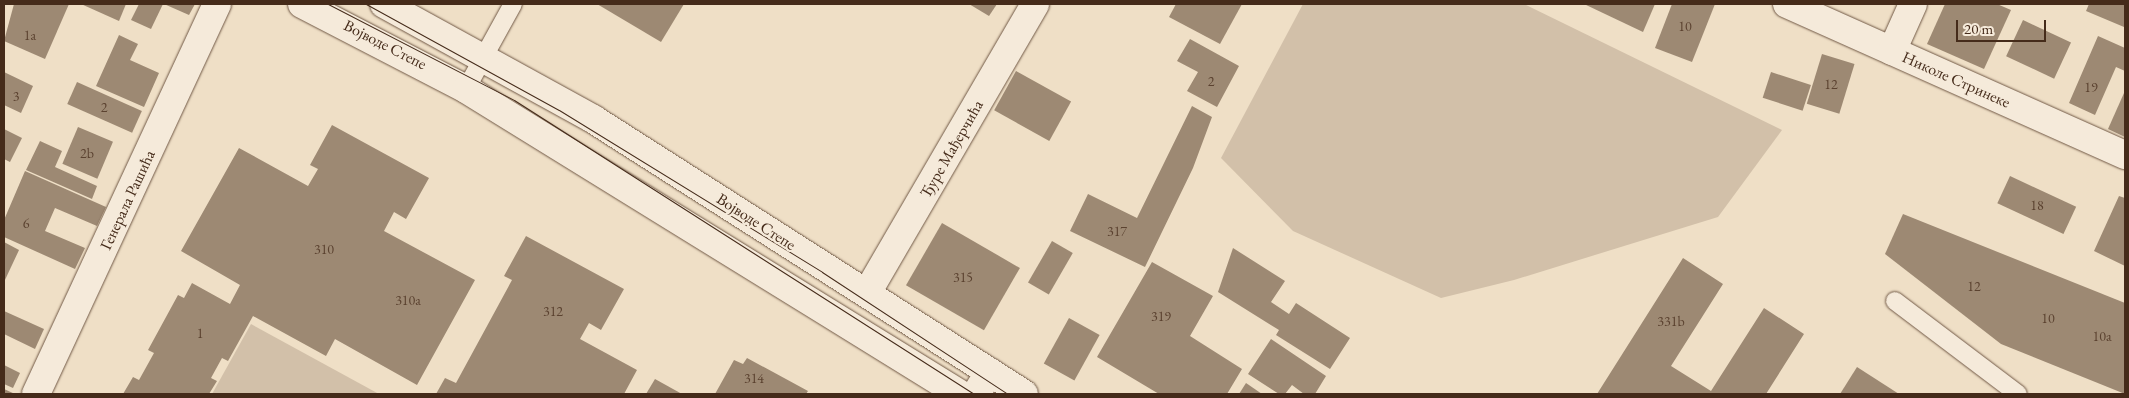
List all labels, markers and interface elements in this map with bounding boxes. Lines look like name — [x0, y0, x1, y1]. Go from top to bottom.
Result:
scale bar — [1959, 10, 2049, 42]
street label: Војводе Степе — [340, 16, 430, 74]
house number: 10 — [1678, 18, 1692, 34]
text: 20 m — [1964, 19, 1993, 38]
house number: 1a — [24, 27, 36, 43]
street label: Николе Стринеке — [1899, 48, 2013, 112]
house number: 2 — [1208, 73, 1214, 89]
house number: 12 — [1824, 76, 1838, 92]
house number: 19 — [2084, 79, 2098, 95]
house number: 3 — [13, 88, 19, 104]
street label: Ђуре Мађерчића — [916, 97, 988, 201]
house number: 2 — [101, 99, 107, 115]
house number: 2b — [80, 145, 94, 161]
street label: Генерала Рашића — [96, 147, 160, 253]
street label: Војводе Степе — [713, 189, 799, 255]
house number: 18 — [2030, 197, 2044, 213]
house number: 6 — [23, 215, 29, 231]
house number: 317 — [1107, 223, 1127, 239]
house number: 310 — [314, 241, 334, 257]
house number: 315 — [953, 269, 973, 285]
house number: 12 — [1967, 278, 1981, 294]
house number: 310a — [395, 292, 421, 308]
house number: 312 — [543, 303, 563, 319]
house number: 319 — [1151, 308, 1171, 324]
house number: 10 — [2041, 310, 2055, 326]
house number: 331b — [1657, 313, 1685, 329]
house number: 1 — [197, 325, 203, 341]
house number: 10a — [2092, 328, 2112, 344]
house number: 314 — [744, 370, 764, 386]

